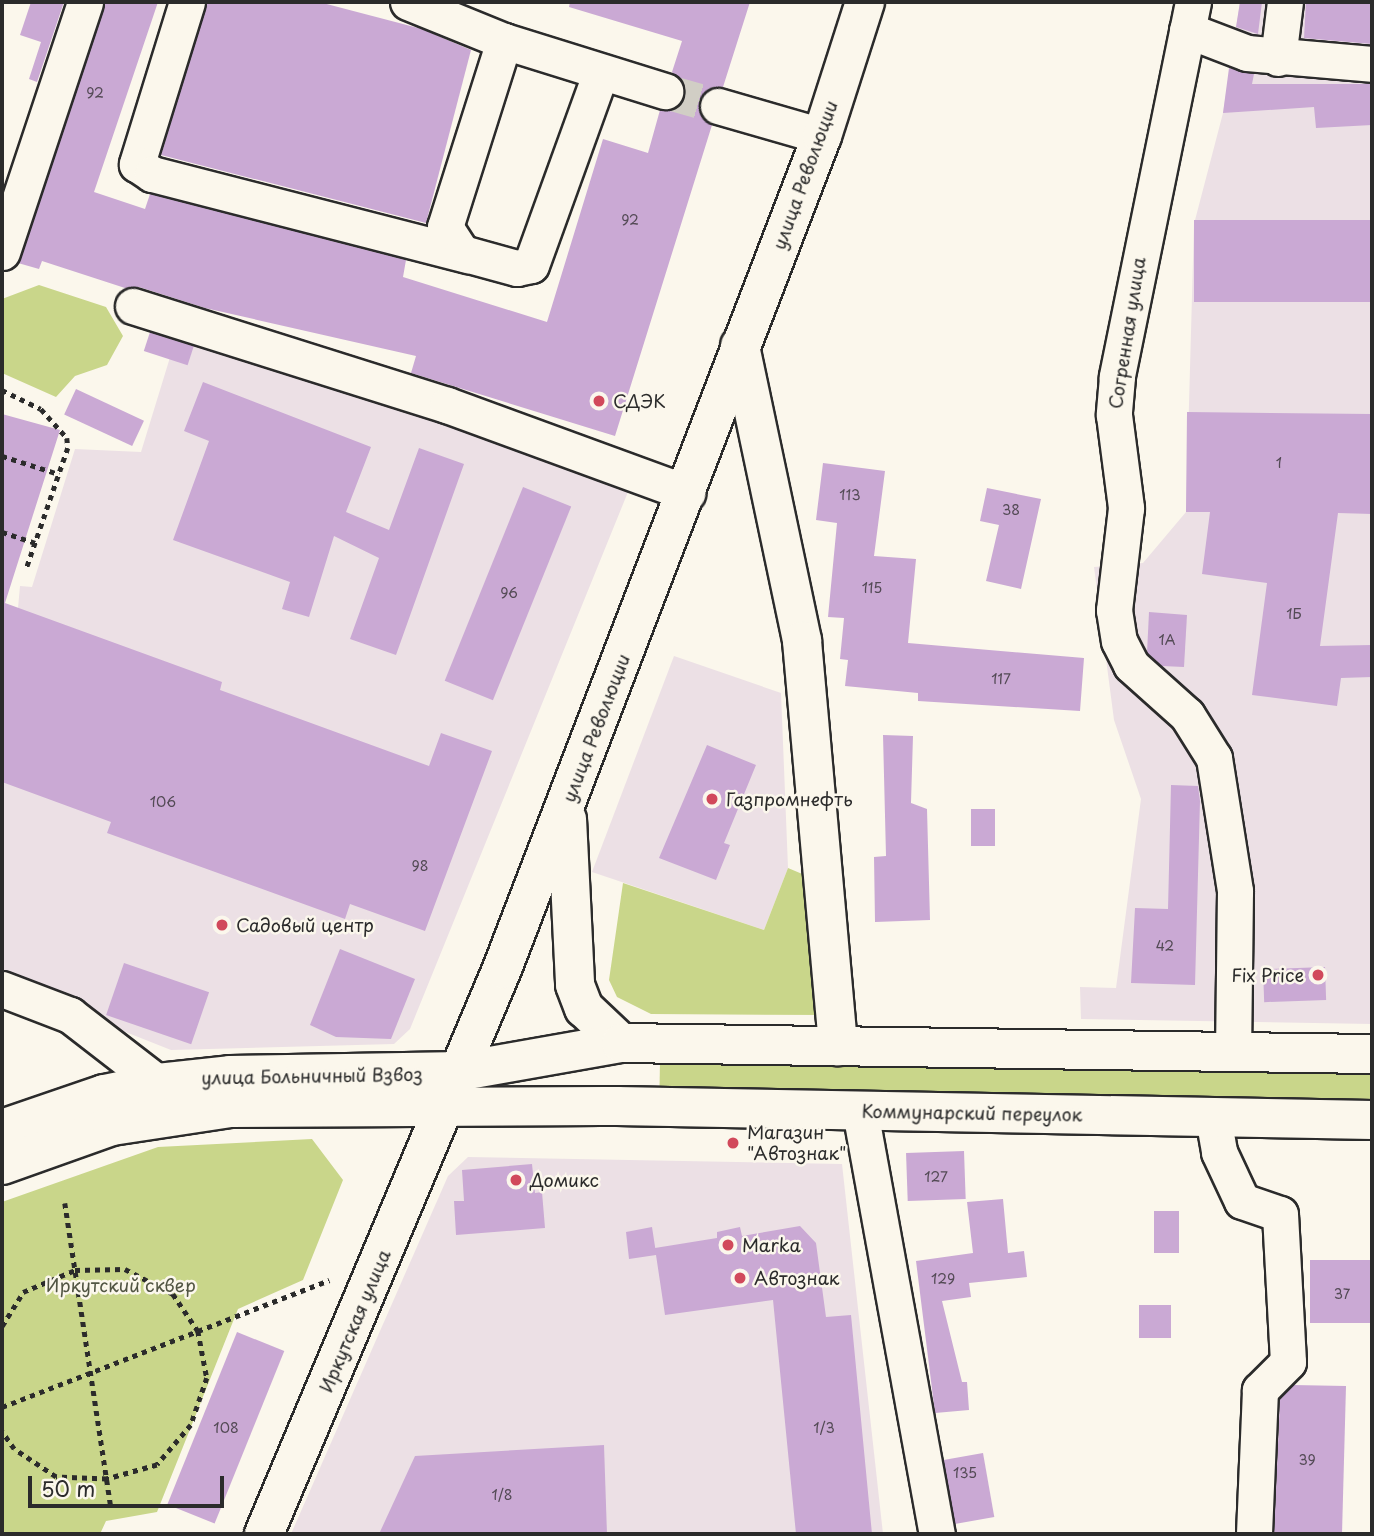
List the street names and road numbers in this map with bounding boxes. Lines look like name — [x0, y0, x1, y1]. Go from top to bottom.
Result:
street label: улица Революции — [768, 97, 842, 253]
street label: Согренная улица — [1104, 255, 1150, 411]
street label: улица Революции — [558, 650, 634, 806]
street label: улица Больничный Взвоз — [200, 1063, 424, 1089]
street label: Коммунарский переулок — [862, 1100, 1082, 1126]
street label: Иркутская улица — [315, 1246, 395, 1396]

